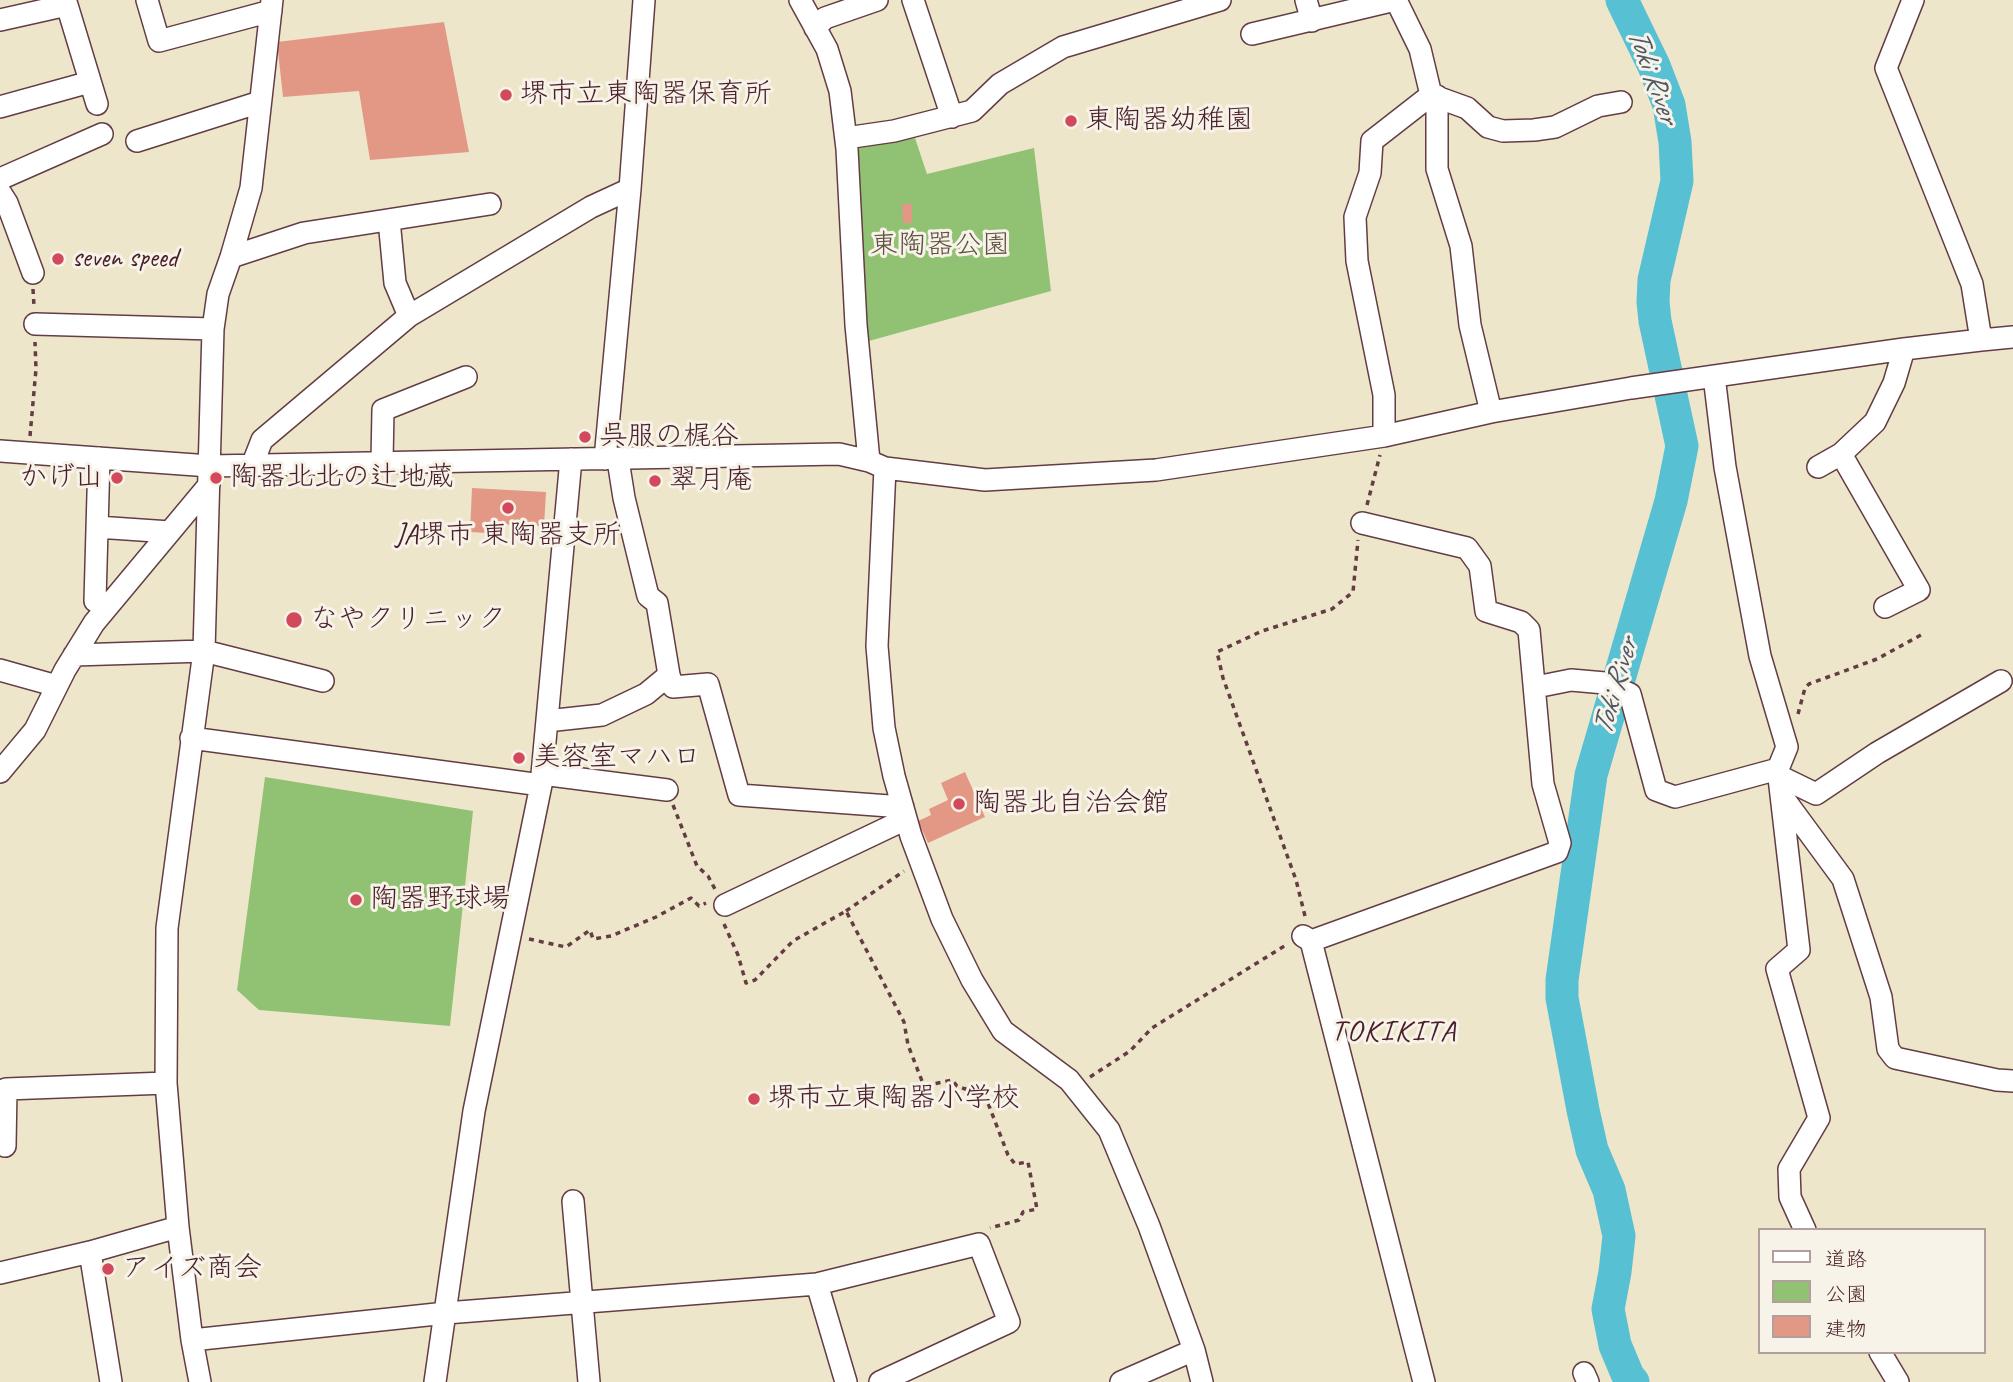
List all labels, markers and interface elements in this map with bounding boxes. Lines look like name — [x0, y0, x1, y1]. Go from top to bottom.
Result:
water label: Toki River — [1618, 24, 1686, 128]
place label: 堺市立東陶器保育所 — [520, 78, 772, 112]
marker: 堺市立東陶器保育所 — [498, 87, 514, 103]
place label: 東陶器幼稚園 — [1085, 104, 1253, 138]
marker: 東陶器幼稚園 — [1063, 113, 1079, 129]
park label: 東陶器公園 — [870, 229, 1010, 263]
place label: seven speed — [72, 242, 178, 276]
marker: seven speed — [50, 251, 66, 267]
place label: 呉服の梶谷 — [599, 420, 739, 454]
marker: 呉服の梶谷 — [577, 429, 593, 445]
place label: かげ山 — [19, 461, 103, 495]
place label: 陶器北北の辻地蔵 — [230, 461, 454, 495]
place label: 翠月庵 — [669, 464, 753, 498]
marker: かげ山 — [109, 470, 125, 486]
marker: 陶器北北の辻地蔵 — [208, 470, 224, 486]
marker: 翠月庵 — [647, 473, 663, 489]
marker: JA堺市 東陶器支所 — [500, 500, 516, 516]
place label: JA堺市 東陶器支所 — [395, 519, 621, 553]
place label: なやクリニック — [310, 603, 506, 637]
marker: なやクリニック — [284, 610, 304, 630]
water label: Toki River — [1585, 635, 1647, 739]
place label: 美容室マハロ — [533, 741, 701, 775]
marker: 美容室マハロ — [511, 750, 527, 766]
place label: 陶器北自治会館 — [973, 787, 1169, 821]
marker: 陶器北自治会館 — [951, 796, 967, 812]
place label: 陶器野球場 — [370, 883, 510, 917]
marker: 陶器野球場 — [348, 892, 364, 908]
district label: TOKIKITA — [1332, 1014, 1456, 1050]
place label: 堺市立東陶器小学校 — [768, 1082, 1020, 1116]
marker: 堺市立東陶器小学校 — [746, 1091, 762, 1107]
legend — [1758, 1228, 1985, 1354]
text: 道路 — [1825, 1246, 1867, 1272]
place label: アイズ商会 — [122, 1252, 262, 1286]
marker: アイズ商会 — [100, 1261, 116, 1277]
text: 公園 — [1825, 1281, 1867, 1307]
text: 建物 — [1825, 1316, 1867, 1342]

